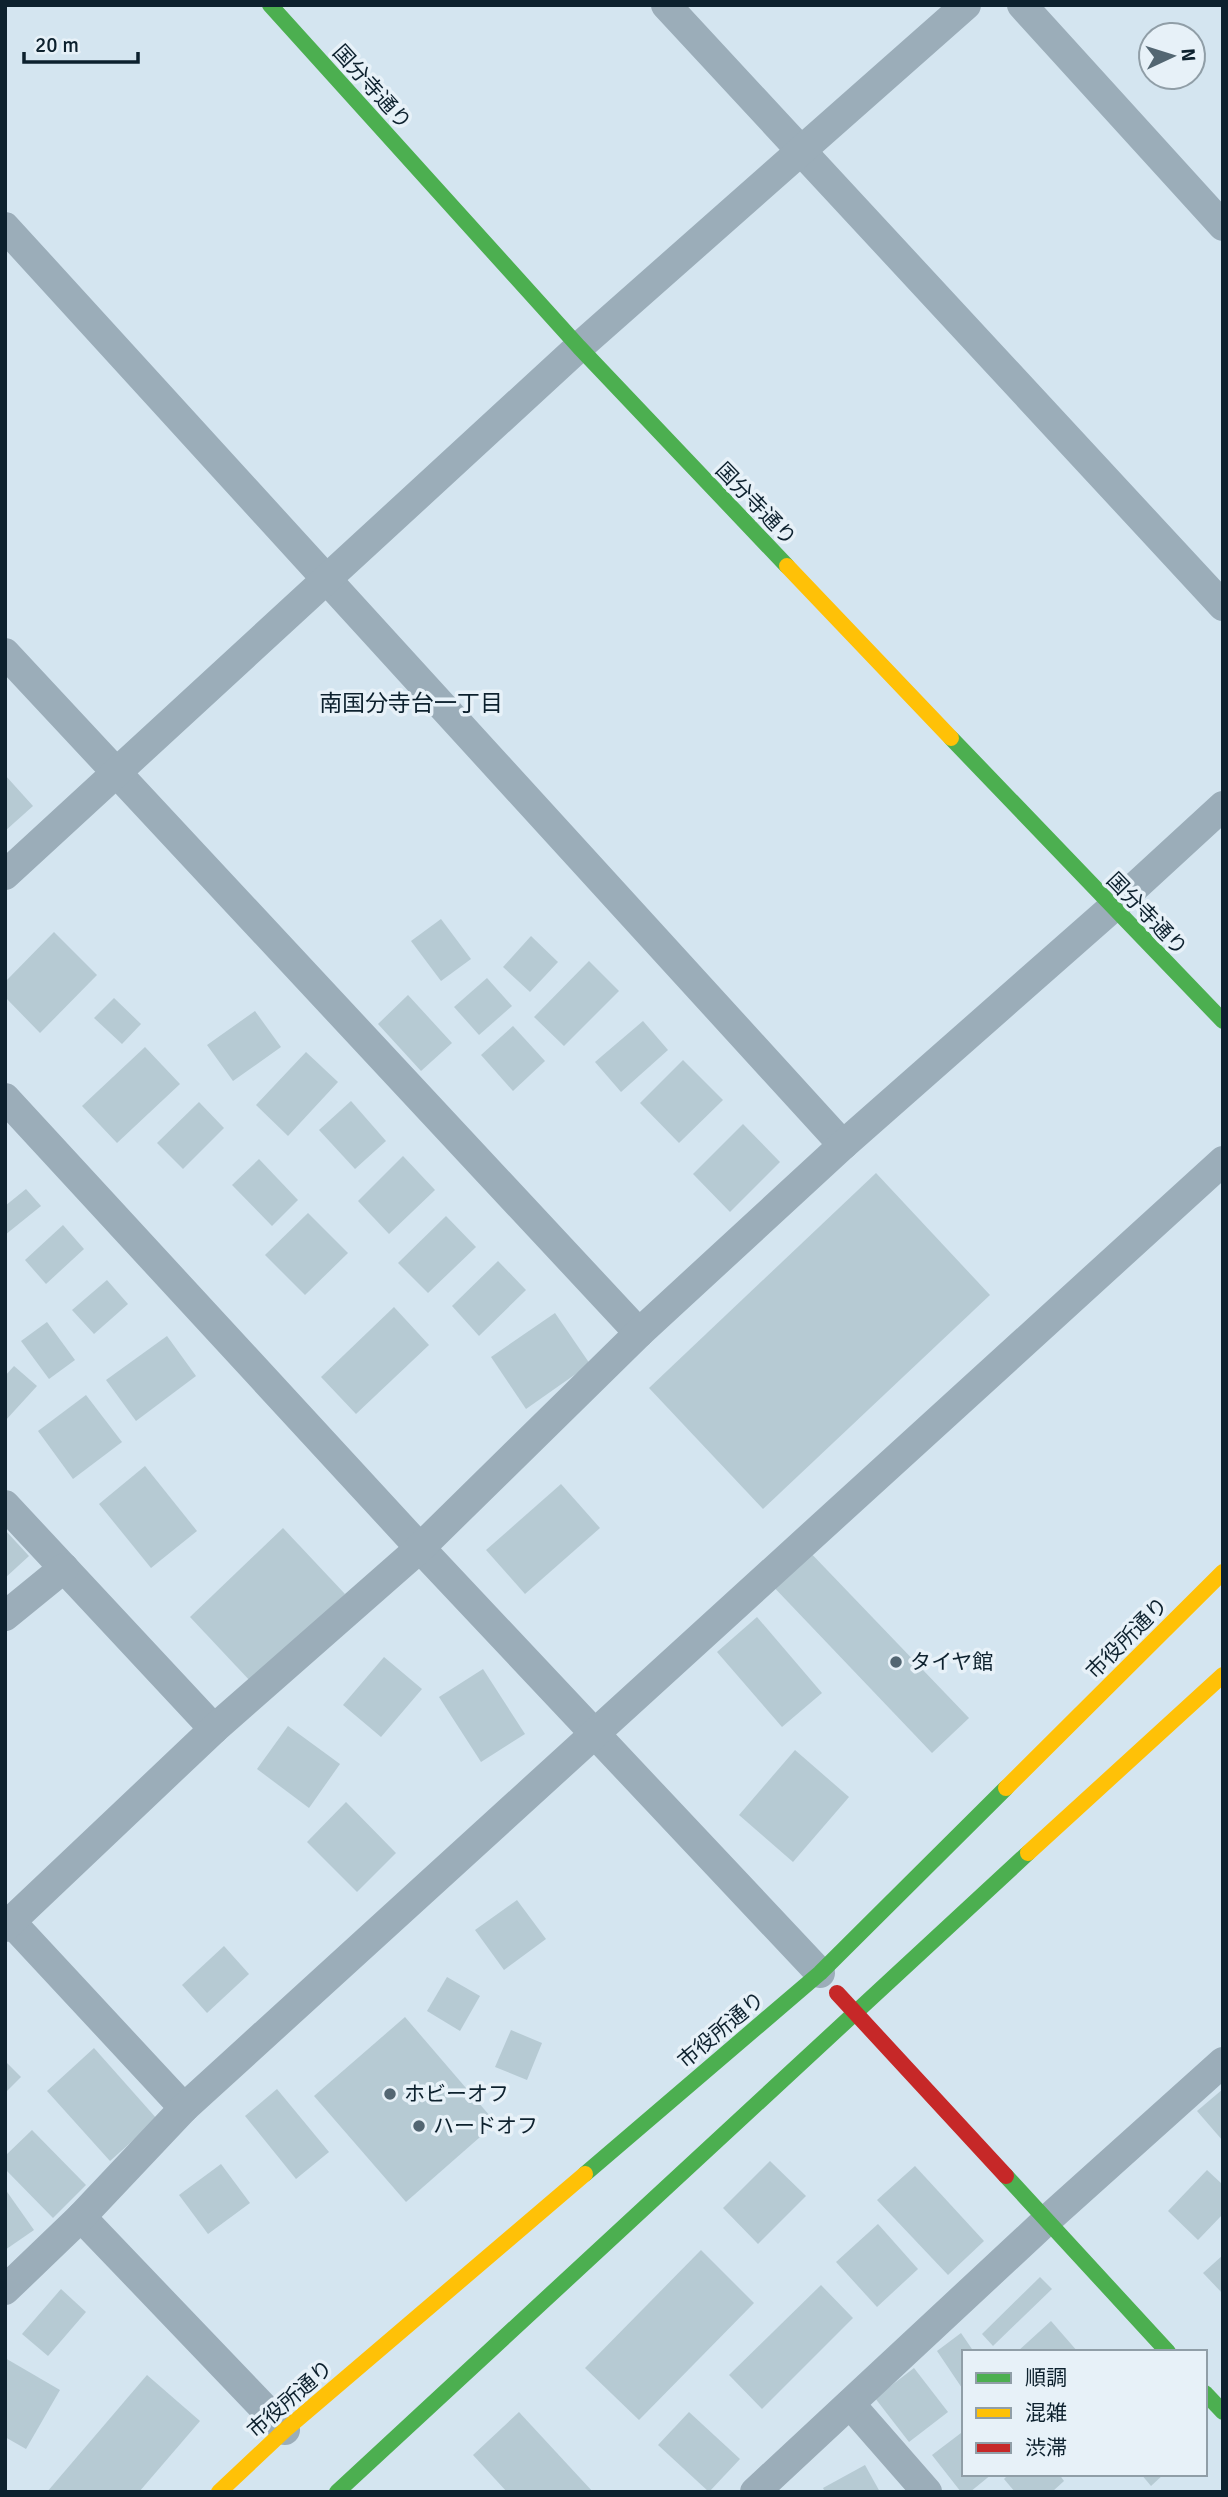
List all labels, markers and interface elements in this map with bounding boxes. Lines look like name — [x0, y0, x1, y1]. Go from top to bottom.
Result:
scale bar — [24, 21, 138, 65]
north arrow — [1137, 21, 1207, 91]
text: 20 m — [35, 32, 79, 58]
street label: 国分寺通り — [327, 39, 417, 135]
text: N — [1176, 47, 1200, 62]
street label: 国分寺通り — [710, 457, 802, 551]
district label: 南国分寺台一丁目 — [319, 689, 503, 718]
street label: 国分寺通り — [1101, 867, 1193, 961]
street label: 市役所通り — [1081, 1592, 1173, 1684]
place label: タイヤ館 — [910, 1649, 993, 1675]
marker: タイヤ館 — [888, 1654, 904, 1670]
street label: 市役所通り — [672, 1986, 770, 2074]
place label: ホビーオフ — [404, 2081, 509, 2107]
marker: ホビーオフ — [382, 2086, 398, 2102]
place label: ハードオフ — [433, 2113, 538, 2139]
marker: ハードオフ — [411, 2118, 427, 2134]
legend — [962, 2350, 1207, 2476]
street label: 市役所通り — [242, 2355, 338, 2443]
text: 順調 — [1025, 2365, 1067, 2391]
text: 混雑 — [1025, 2400, 1067, 2426]
text: 渋滞 — [1025, 2435, 1067, 2461]

